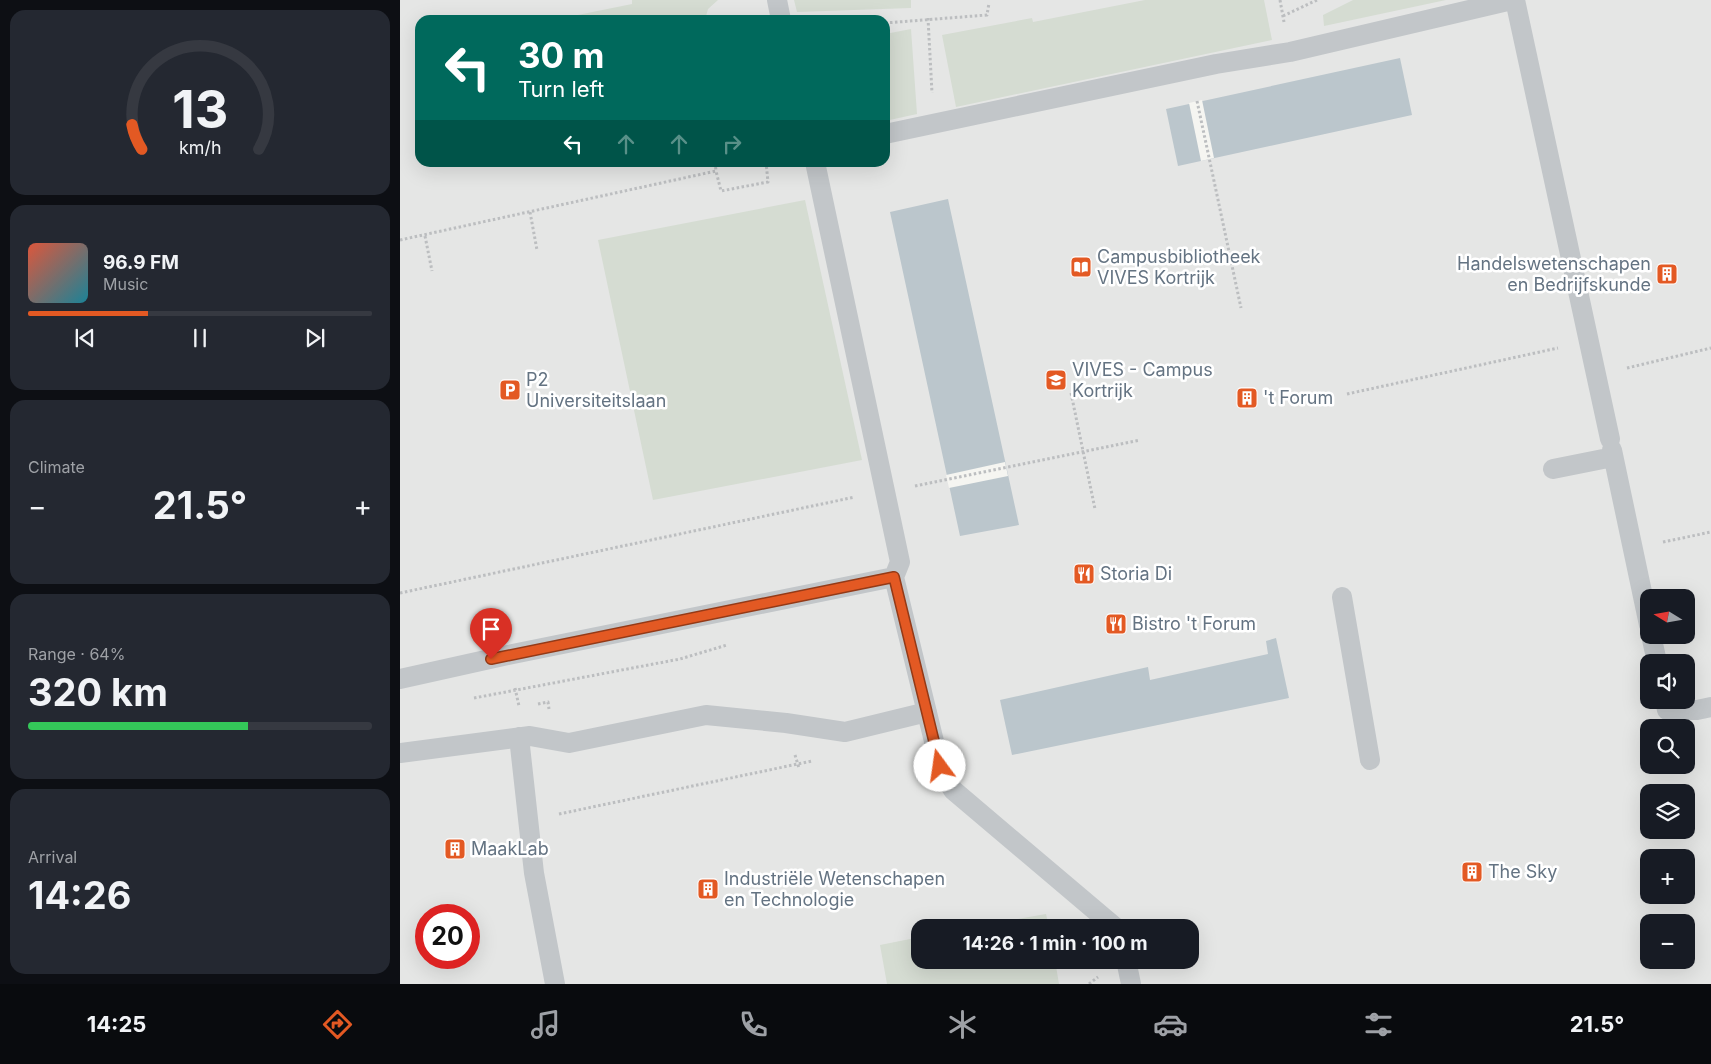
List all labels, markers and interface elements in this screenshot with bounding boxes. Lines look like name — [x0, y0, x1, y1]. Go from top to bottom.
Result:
text: 30 m — [518, 34, 604, 76]
icon: left — [435, 35, 500, 100]
text: Turn left — [518, 76, 604, 102]
text: 13 — [172, 78, 228, 141]
icon: left — [559, 130, 587, 158]
icon: ahead — [612, 130, 640, 158]
icon: ahead — [665, 130, 693, 158]
icon: right — [718, 130, 746, 158]
text: km/h — [179, 137, 221, 158]
place label: Campusbibliotheek VIVES Kortrijk — [1097, 246, 1261, 288]
text: 96.9 FM — [103, 251, 179, 274]
place label: Handelswetenschapen en Bedrijfskunde — [1457, 253, 1651, 295]
library icon: Campusbibliotheek VIVES Kortrijk — [1069, 255, 1093, 279]
building icon: Handelswetenschapen en Bedrijfskunde — [1655, 262, 1679, 286]
text: Music — [103, 274, 148, 294]
icon: previous — [71, 324, 99, 352]
icon: pause — [186, 324, 214, 352]
icon: next — [301, 324, 329, 352]
place label: VIVES - Campus Kortrijk — [1072, 359, 1213, 401]
school or university icon: VIVES - Campus Kortrijk — [1044, 368, 1068, 392]
place label: P2 Universiteitslaan — [526, 369, 666, 411]
parking icon: P2 Universiteitslaan — [498, 378, 522, 402]
building icon: 't Forum — [1235, 386, 1259, 410]
place label: 't Forum — [1263, 387, 1333, 408]
text: Climate — [28, 457, 85, 477]
text: 21.5° — [153, 482, 247, 528]
text: − — [28, 489, 47, 523]
text: + — [353, 489, 372, 523]
restaurant icon: Storia Di — [1072, 562, 1096, 586]
place label: Storia Di — [1100, 563, 1172, 584]
north arrow — [1640, 589, 1695, 644]
map controls — [1640, 589, 1695, 969]
pin — [470, 608, 512, 659]
restaurant icon: Bistro 't Forum — [1104, 612, 1128, 636]
place label: Bistro 't Forum — [1132, 613, 1256, 634]
icon: arrive — [477, 615, 505, 643]
text: Range · 64% — [28, 644, 125, 664]
button: sound — [1640, 654, 1695, 709]
text: 320 km — [28, 669, 168, 715]
button: search — [1640, 719, 1695, 774]
position arrow — [913, 739, 965, 791]
button: layers — [1640, 784, 1695, 839]
building icon: MaakLab — [443, 837, 467, 861]
place label: MaakLab — [471, 838, 549, 859]
text: Arrival — [28, 847, 77, 867]
button: + — [1640, 849, 1695, 904]
building icon: The Sky — [1460, 860, 1484, 884]
place label: The Sky — [1488, 861, 1557, 882]
place label: Industriële Wetenschapen en Technologie — [724, 868, 945, 910]
text: 14:26 — [28, 872, 131, 918]
building icon: Industriële Wetenschapen en Technologie — [696, 877, 720, 901]
speed limit sign: 20 — [415, 904, 480, 969]
button: − — [1640, 914, 1695, 969]
text: 14:26 · 1 min · 100 m — [962, 932, 1148, 955]
icon: directions — [320, 1007, 355, 1042]
icon: music — [528, 1007, 563, 1042]
icon: phone — [736, 1007, 771, 1042]
icon: climate — [945, 1007, 980, 1042]
icon: car — [1153, 1007, 1188, 1042]
icon: filters — [1361, 1007, 1396, 1042]
text: 14:25 — [87, 1011, 146, 1037]
text: 21.5° — [1570, 1011, 1624, 1037]

